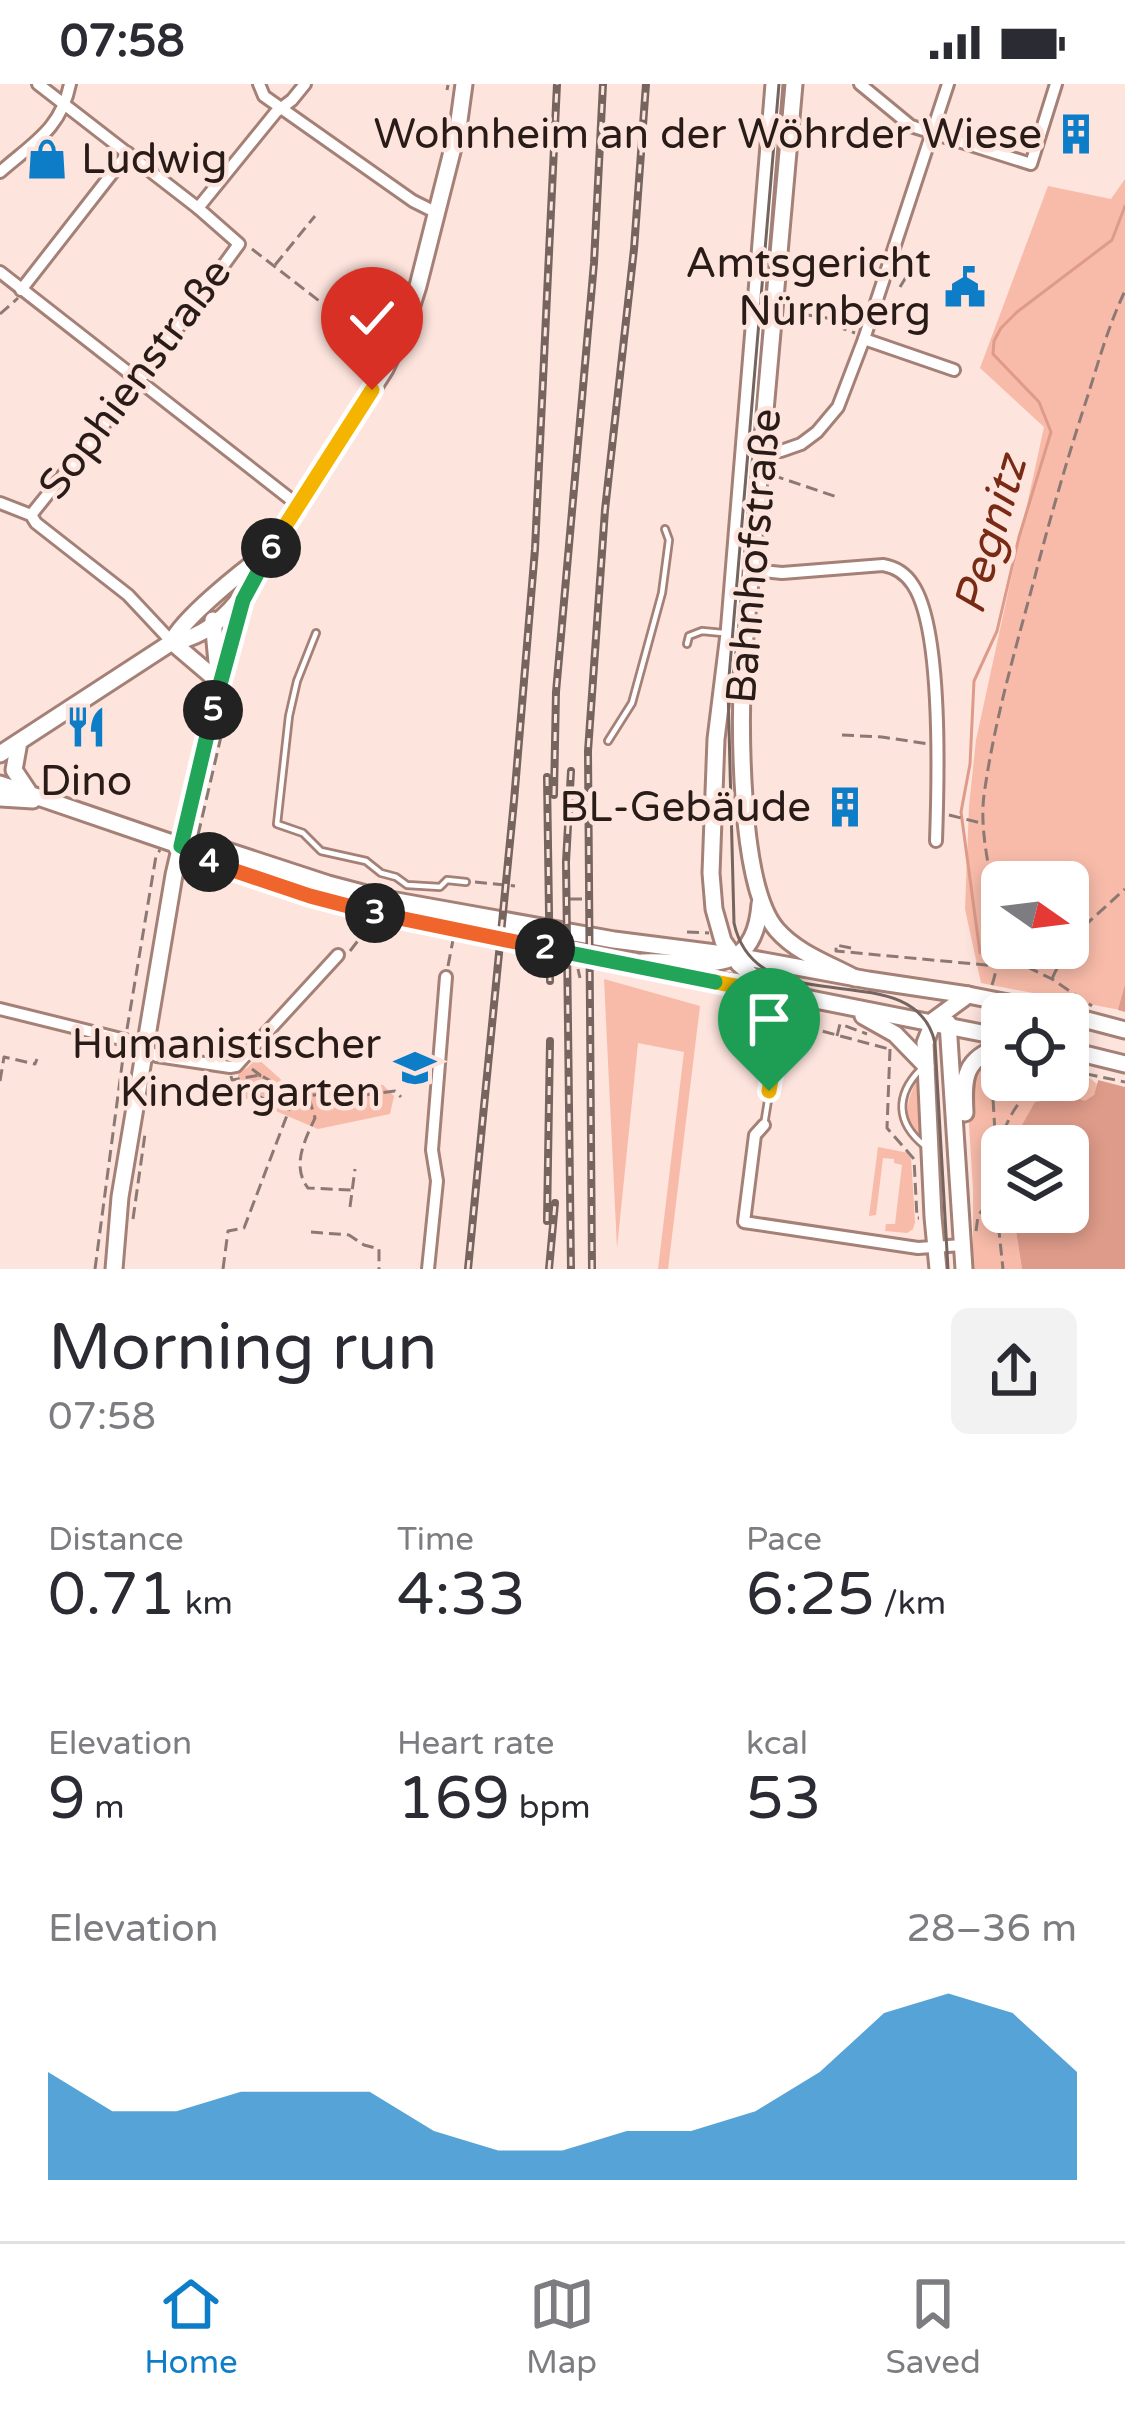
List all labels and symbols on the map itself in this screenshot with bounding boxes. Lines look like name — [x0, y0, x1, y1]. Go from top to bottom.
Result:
place label: Wohnheim an der Wöhrder Wiese — [373, 109, 1042, 160]
building icon: Wohnheim an der Wöhrder Wiese — [1053, 111, 1099, 157]
place label: Ludwig — [81, 134, 228, 185]
shop icon: Ludwig — [24, 136, 70, 182]
place label: Amtsgericht Nürnberg — [685, 238, 931, 337]
street label: Sophienstraße — [28, 249, 242, 509]
public building icon: Amtsgericht Nürnberg — [942, 264, 988, 310]
pin — [321, 267, 423, 390]
street label: Bahnhofstraße — [716, 406, 792, 706]
water label: Pegnitz — [943, 446, 1040, 620]
pin: 6 — [241, 518, 301, 578]
pin: 5 — [183, 680, 243, 740]
restaurant icon: Dino — [63, 704, 109, 750]
place label: Dino — [40, 756, 132, 807]
place label: BL-Gebäude — [559, 782, 811, 833]
building icon: BL-Gebäude — [822, 784, 868, 830]
pin: 4 — [179, 832, 239, 892]
north arrow — [981, 861, 1089, 969]
pin: 3 — [345, 883, 405, 943]
pin: 2 — [515, 918, 575, 978]
pin — [718, 968, 820, 1091]
place label: Humanistischer Kindergarten — [72, 1019, 381, 1118]
school or university icon: Humanistischer Kindergarten — [392, 1045, 438, 1091]

